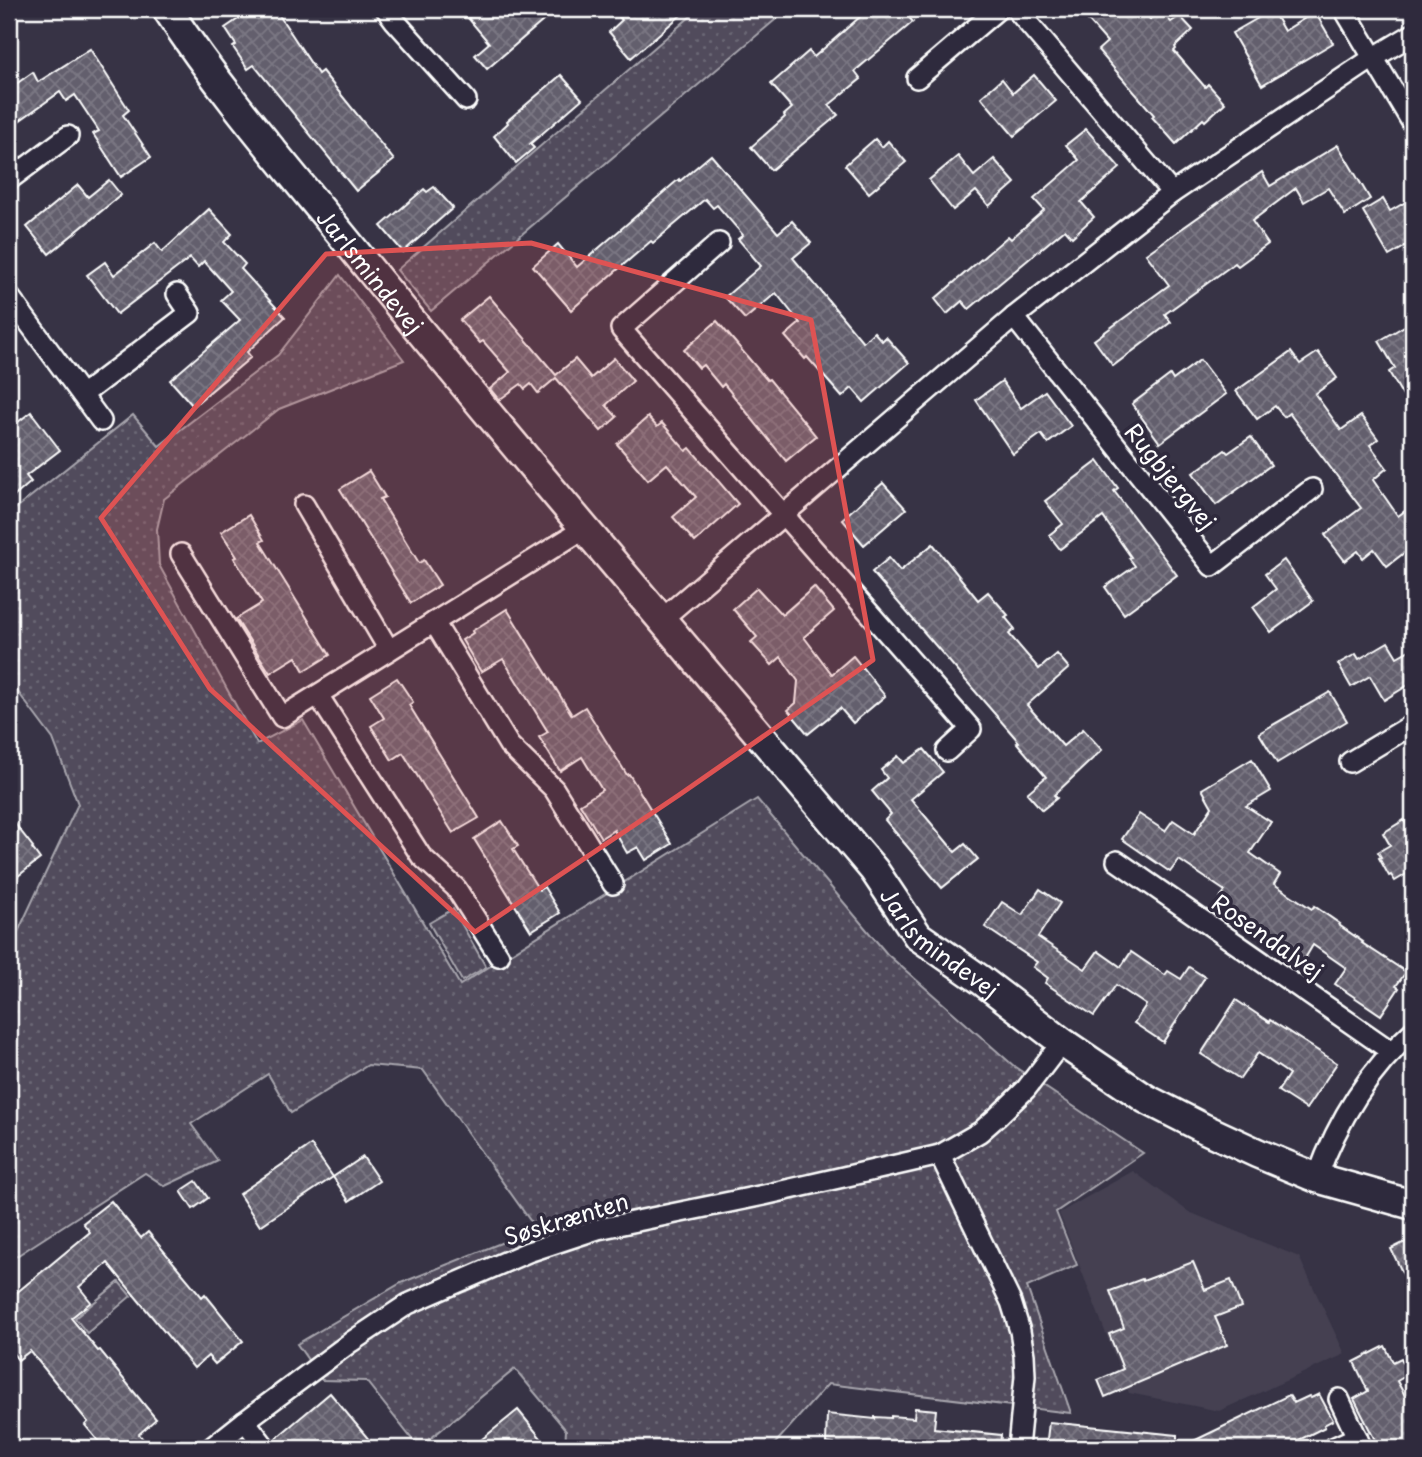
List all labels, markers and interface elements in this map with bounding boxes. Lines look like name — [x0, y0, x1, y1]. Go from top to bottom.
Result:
street label: Jarlsmindevej — [309, 201, 433, 341]
street label: Rugbjergvej — [1117, 415, 1225, 537]
street label: Jarlsmindevej — [872, 880, 1007, 1006]
street label: Rosendalvej — [1205, 884, 1331, 988]
street label: Søskrænten — [499, 1182, 633, 1254]

